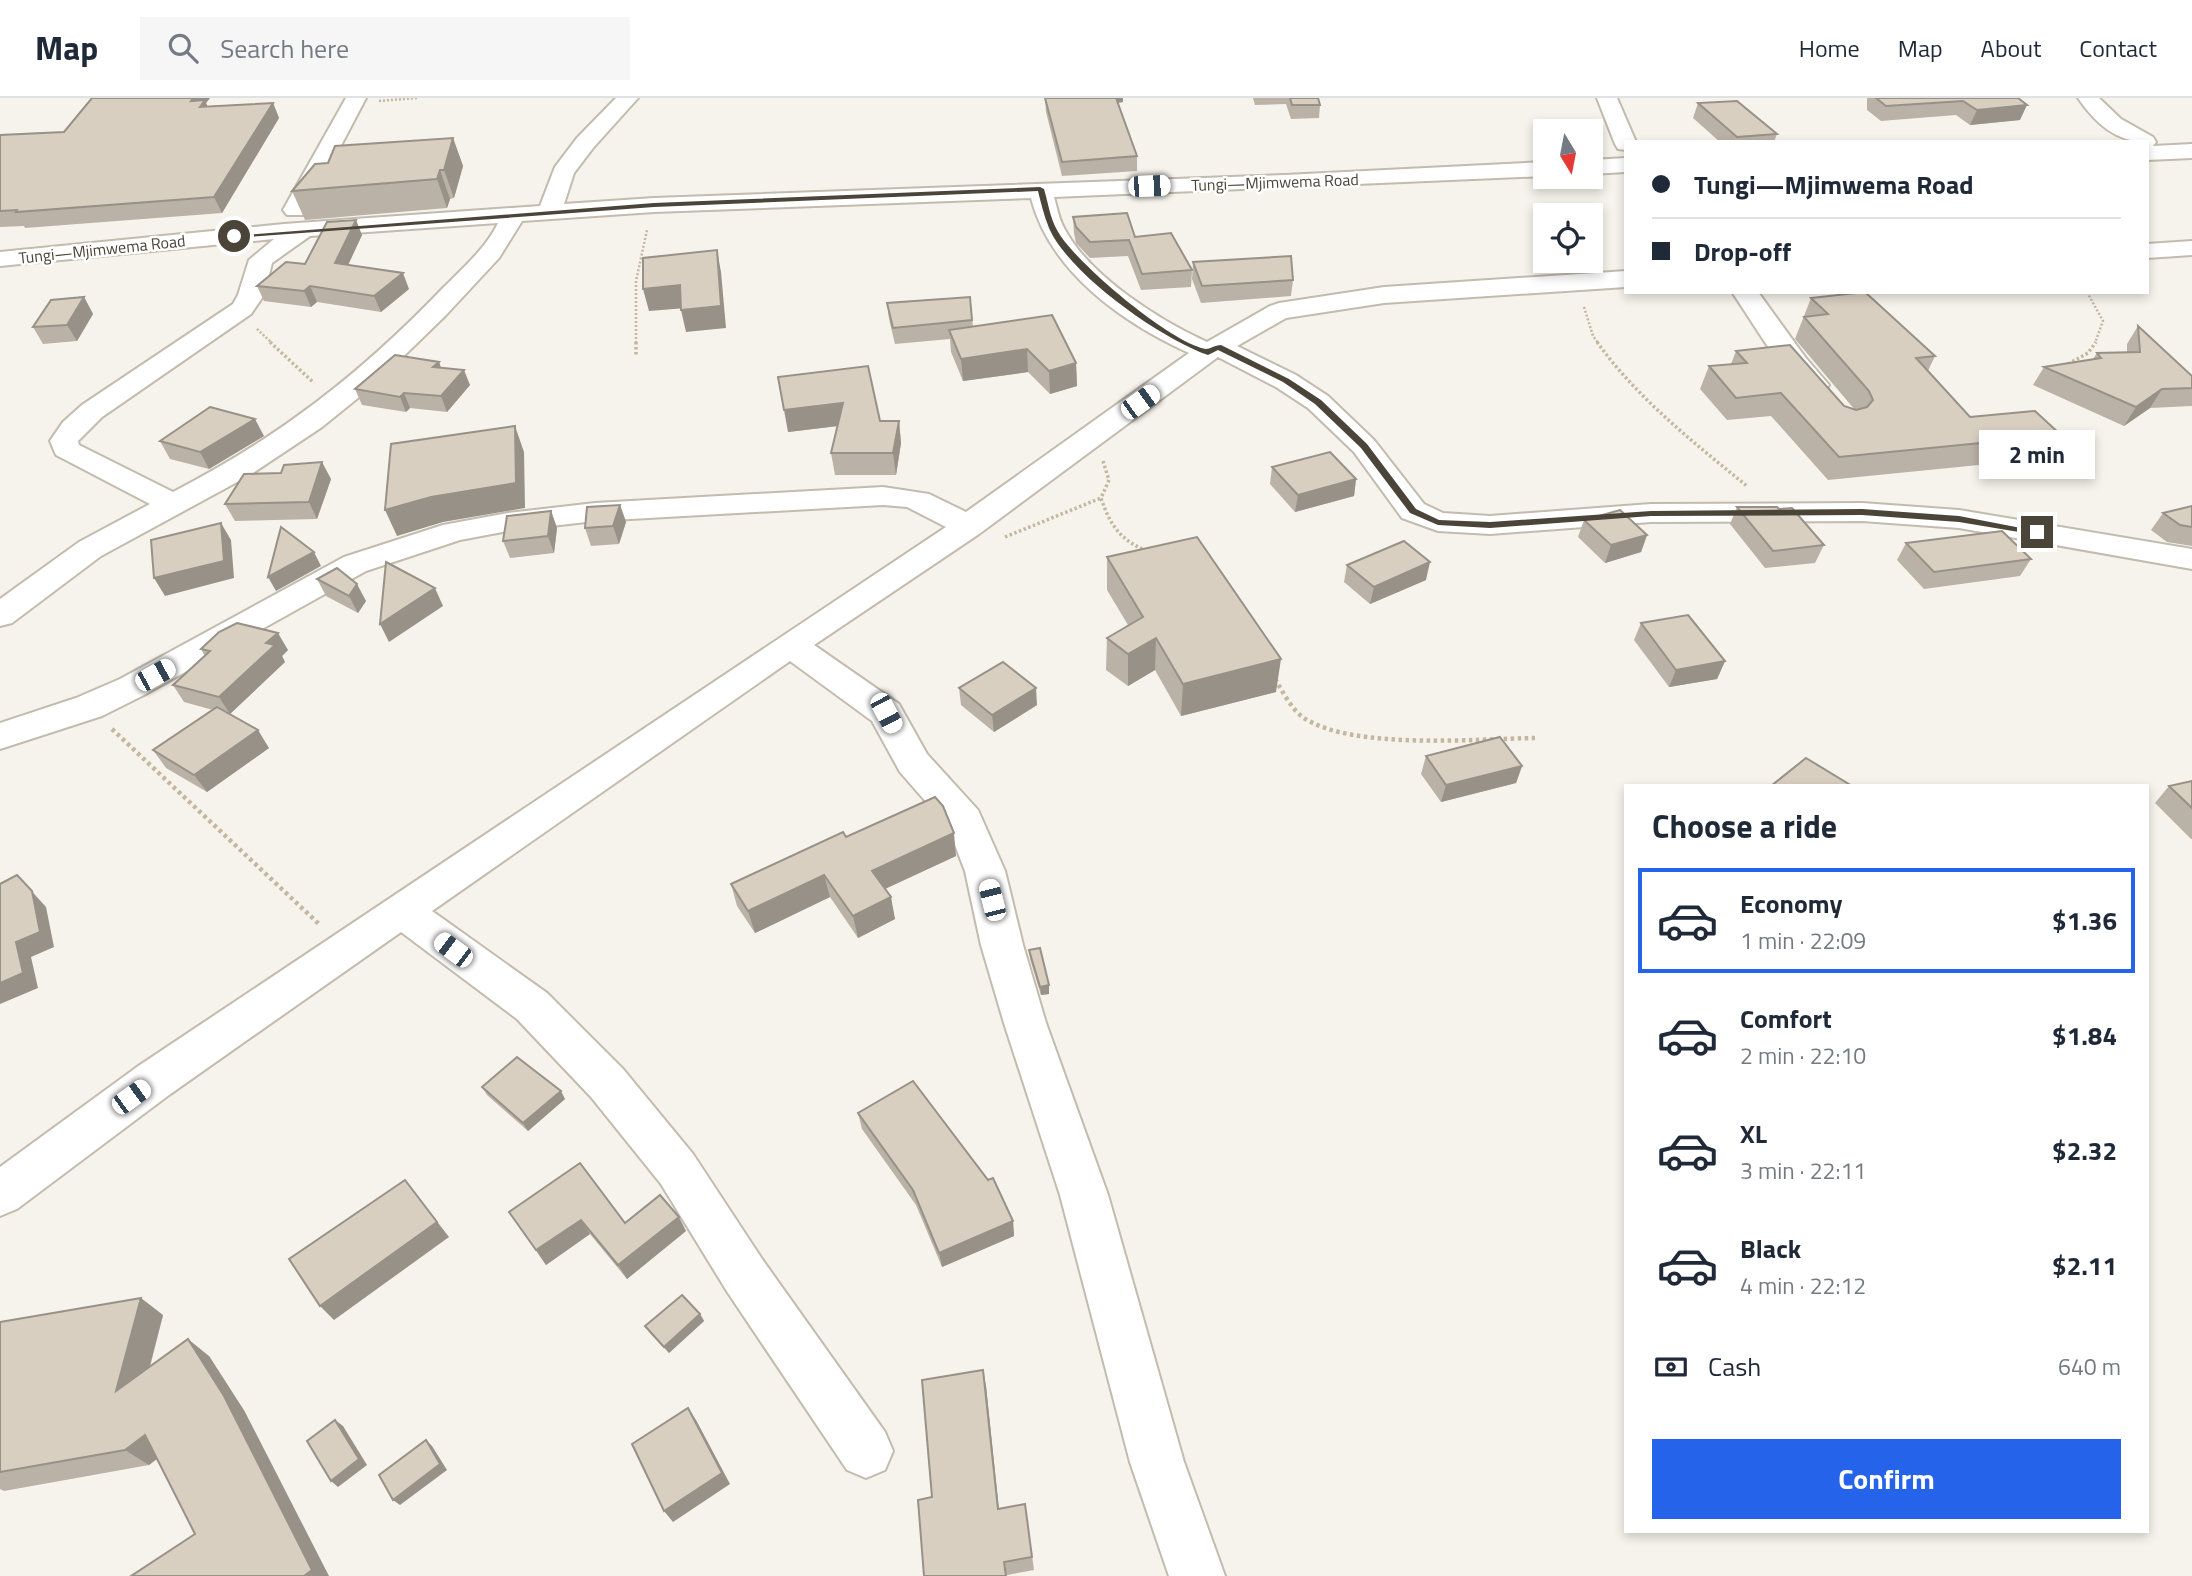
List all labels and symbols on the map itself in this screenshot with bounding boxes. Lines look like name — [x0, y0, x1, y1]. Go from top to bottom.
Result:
north arrow — [1533, 119, 1603, 189]
street label: Tungi—Mjimwema Road — [1191, 167, 1359, 197]
car — [1128, 175, 1171, 197]
route start — [218, 220, 250, 252]
street label: Tungi—Mjimwema Road — [17, 228, 187, 270]
car — [1117, 381, 1164, 423]
callout: 2 min — [1979, 430, 2095, 480]
route end — [2021, 516, 2053, 548]
car — [132, 656, 179, 694]
car — [867, 690, 906, 736]
car — [977, 877, 1008, 923]
car — [430, 929, 477, 971]
car — [108, 1076, 155, 1118]

